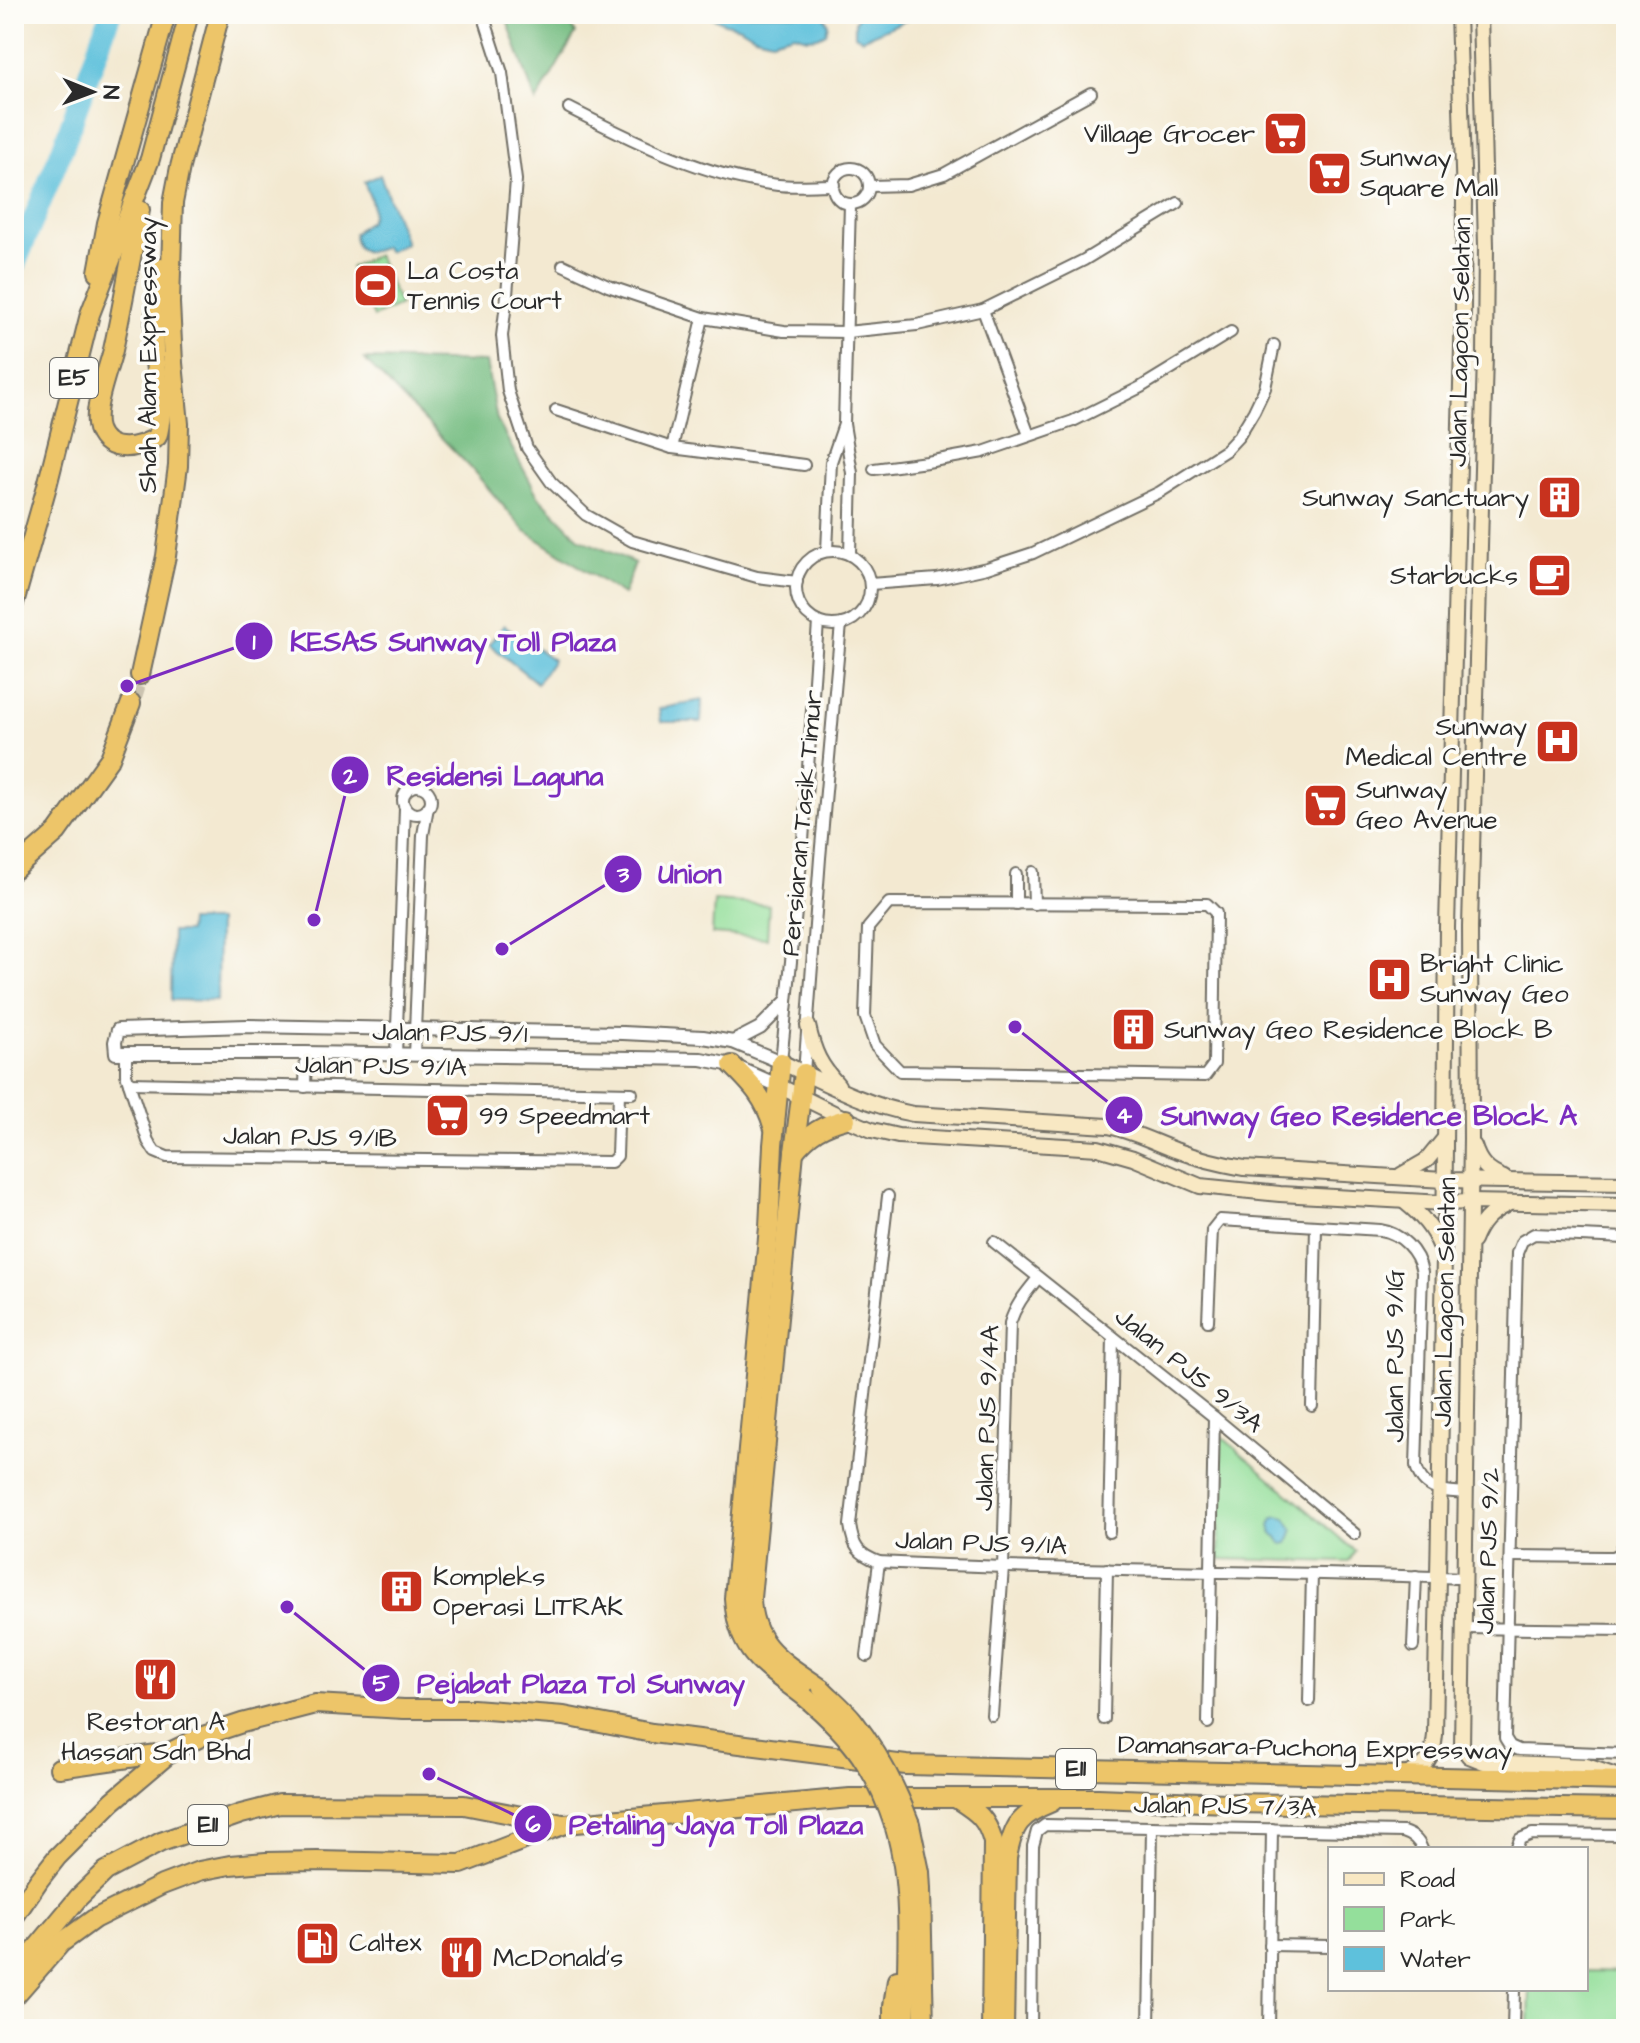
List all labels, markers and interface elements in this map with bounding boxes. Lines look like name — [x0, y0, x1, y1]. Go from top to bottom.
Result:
north arrow — [52, 52, 132, 132]
text: N — [95, 85, 126, 100]
supermarket icon: Village Grocer — [1262, 110, 1310, 158]
place label: Village Grocer — [1084, 116, 1255, 154]
place label: Sunway Square Mall — [1360, 140, 1498, 206]
supermarket icon: Sunway Square Mall — [1305, 149, 1353, 197]
street label: Shah Alam Expressway — [130, 217, 168, 493]
street label: Jalan Lagoon Selatan — [1440, 217, 1482, 467]
place label: La Costa Tennis Court — [407, 253, 562, 319]
sports icon: La Costa Tennis Court — [352, 262, 400, 310]
road number: E5 — [50, 358, 98, 398]
building icon: Sunway Sanctuary — [1536, 474, 1584, 522]
place label: Sunway Sanctuary — [1302, 480, 1529, 518]
cafe icon: Starbucks — [1525, 552, 1573, 600]
place label: Starbucks — [1390, 558, 1518, 594]
callout: KESAS Sunway Toll Plaza — [234, 615, 632, 667]
text: KESAS Sunway Toll Plaza — [290, 623, 617, 665]
text: 1 — [252, 626, 256, 660]
street label: Persiaran Tasik Timur — [772, 688, 832, 958]
place label: Sunway Medical Centre — [1346, 709, 1527, 775]
hospital icon: Sunway Medical Centre — [1534, 718, 1582, 766]
callout: Residensi Laguna — [330, 749, 619, 801]
text: Residensi Laguna — [387, 757, 604, 798]
text: 2 — [342, 760, 357, 794]
place label: Sunway Geo Avenue — [1356, 772, 1498, 838]
supermarket icon: Sunway Geo Avenue — [1301, 781, 1349, 829]
callout: Union — [603, 848, 738, 900]
text: Union — [658, 855, 722, 894]
text: 3 — [616, 858, 630, 892]
place label: Bright Clinic Sunway Geo — [1420, 946, 1569, 1014]
hospital icon: Bright Clinic Sunway Geo — [1365, 955, 1413, 1003]
building icon: Sunway Geo Residence Block B — [1109, 1006, 1157, 1054]
place label: Sunway Geo Residence Block B — [1164, 1012, 1552, 1050]
street label: Jalan PJS 9/1 — [372, 1014, 528, 1052]
street label: Jalan PJS 9/1A — [295, 1047, 468, 1086]
callout: Sunway Geo Residence Block A — [1104, 1089, 1593, 1141]
supermarket icon: 99 Speedmart — [424, 1092, 472, 1140]
text: Sunway Geo Residence Block A — [1160, 1097, 1578, 1139]
place label: 99 Speedmart — [479, 1098, 650, 1134]
text: 4 — [1116, 1099, 1133, 1133]
street label: Jalan PJS 9/1B — [223, 1117, 397, 1157]
street label: Jalan Lagoon Selatan — [1425, 1177, 1467, 1427]
street label: Jalan PJS 9/1G — [1377, 1269, 1413, 1443]
street label: Jalan PJS 9/3A — [1107, 1299, 1271, 1441]
street label: Jalan PJS 9/4A — [966, 1324, 1008, 1512]
street label: Jalan PJS 9/2 — [1467, 1467, 1509, 1635]
street label: Jalan PJS 9/1A — [895, 1522, 1068, 1564]
place label: Kompleks Operasi LITRAK — [433, 1559, 623, 1625]
building icon: Kompleks Operasi LITRAK — [378, 1568, 426, 1616]
restaurant icon: Restoran A Hassan Sdn Bhd — [132, 1655, 180, 1703]
callout: Pejabat Plaza Tol Sunway — [361, 1657, 761, 1709]
text: Pejabat Plaza Tol Sunway — [417, 1665, 746, 1707]
text: 5 — [373, 1667, 391, 1701]
place label: Restoran A Hassan Sdn Bhd — [61, 1704, 251, 1770]
street label: Damansara–Puchong Expressway — [1118, 1727, 1512, 1771]
road number: E11 — [1056, 1749, 1096, 1789]
street label: Jalan PJS 7/3A — [1133, 1786, 1317, 1826]
callout: Petaling Jaya Toll Plaza — [513, 1798, 879, 1850]
road number: E11 — [188, 1805, 228, 1845]
text: Petaling Jaya Toll Plaza — [569, 1806, 864, 1848]
text: 6 — [525, 1808, 541, 1842]
legend — [1328, 1847, 1588, 1991]
text: Road — [1400, 1863, 1455, 1897]
text: Park — [1400, 1903, 1456, 1937]
fuel station icon: Caltex — [294, 1919, 342, 1967]
place label: Caltex — [349, 1925, 422, 1961]
restaurant icon: McDonald's — [438, 1934, 486, 1982]
place label: McDonald's — [493, 1940, 623, 1976]
text: Water — [1400, 1943, 1471, 1977]

